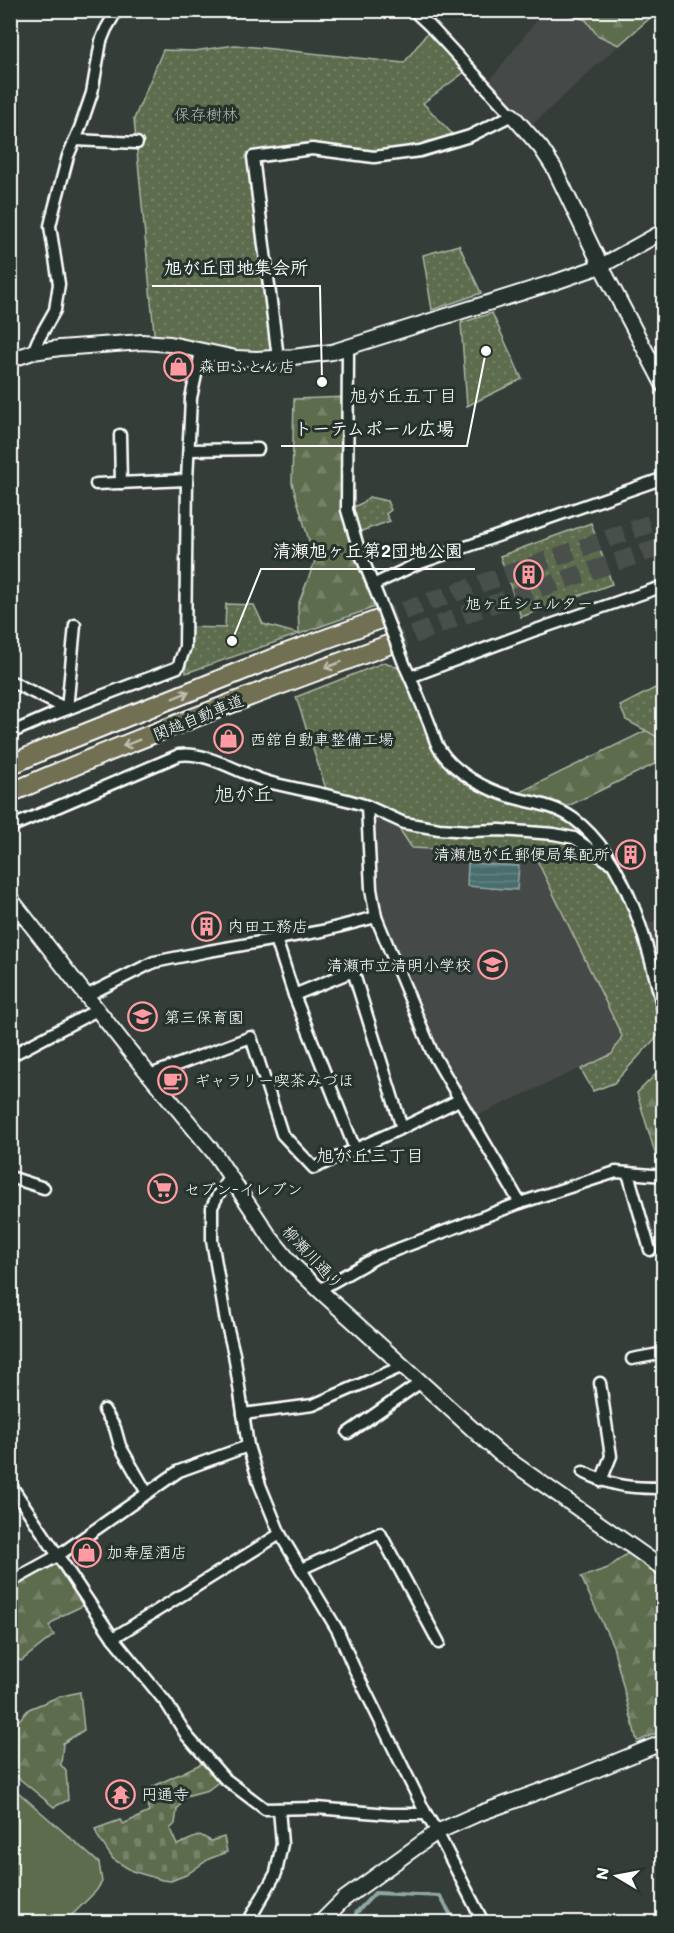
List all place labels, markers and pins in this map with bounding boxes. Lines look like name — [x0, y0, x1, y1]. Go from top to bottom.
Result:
callout: 旭が丘団地集会所 — [152, 250, 320, 286]
shop icon: 森田ふとん店 — [162, 350, 194, 382]
place label: 森田ふとん店 — [199, 355, 295, 376]
callout: トーテムポール広場 — [281, 410, 467, 446]
callout: 清瀬旭ヶ丘第2団地公園 — [261, 533, 475, 569]
building icon: 旭ヶ丘シェルター — [513, 559, 545, 591]
place label: 旭ヶ丘シェルター — [465, 592, 593, 613]
shop icon: 西舘自動車整備工場 — [213, 723, 245, 755]
place label: 西舘自動車整備工場 — [250, 728, 394, 749]
building icon: 清瀬旭が丘郵便局集配所 — [615, 838, 647, 870]
place label: 清瀬旭が丘郵便局集配所 — [434, 843, 610, 864]
building icon: 内田工務店 — [191, 910, 223, 942]
place label: 内田工務店 — [228, 915, 308, 936]
school or university icon: 清瀬市立清明小学校 — [476, 949, 508, 981]
place label: 清瀬市立清明小学校 — [327, 954, 471, 975]
school or university icon: 第三保育園 — [127, 1001, 159, 1033]
place label: 第三保育園 — [164, 1006, 244, 1027]
cafe icon: ギャラリー喫茶みづほ — [157, 1064, 189, 1096]
place label: ギャラリー喫茶みづほ — [194, 1069, 354, 1090]
supermarket icon: セブン-イレブン — [147, 1173, 179, 1205]
place label: セブン-イレブン — [184, 1178, 303, 1199]
shop icon: 加寿屋酒店 — [70, 1536, 102, 1568]
place label: 加寿屋酒店 — [107, 1541, 187, 1562]
temple icon: 円通寺 — [104, 1778, 136, 1810]
place label: 円通寺 — [141, 1783, 189, 1804]

